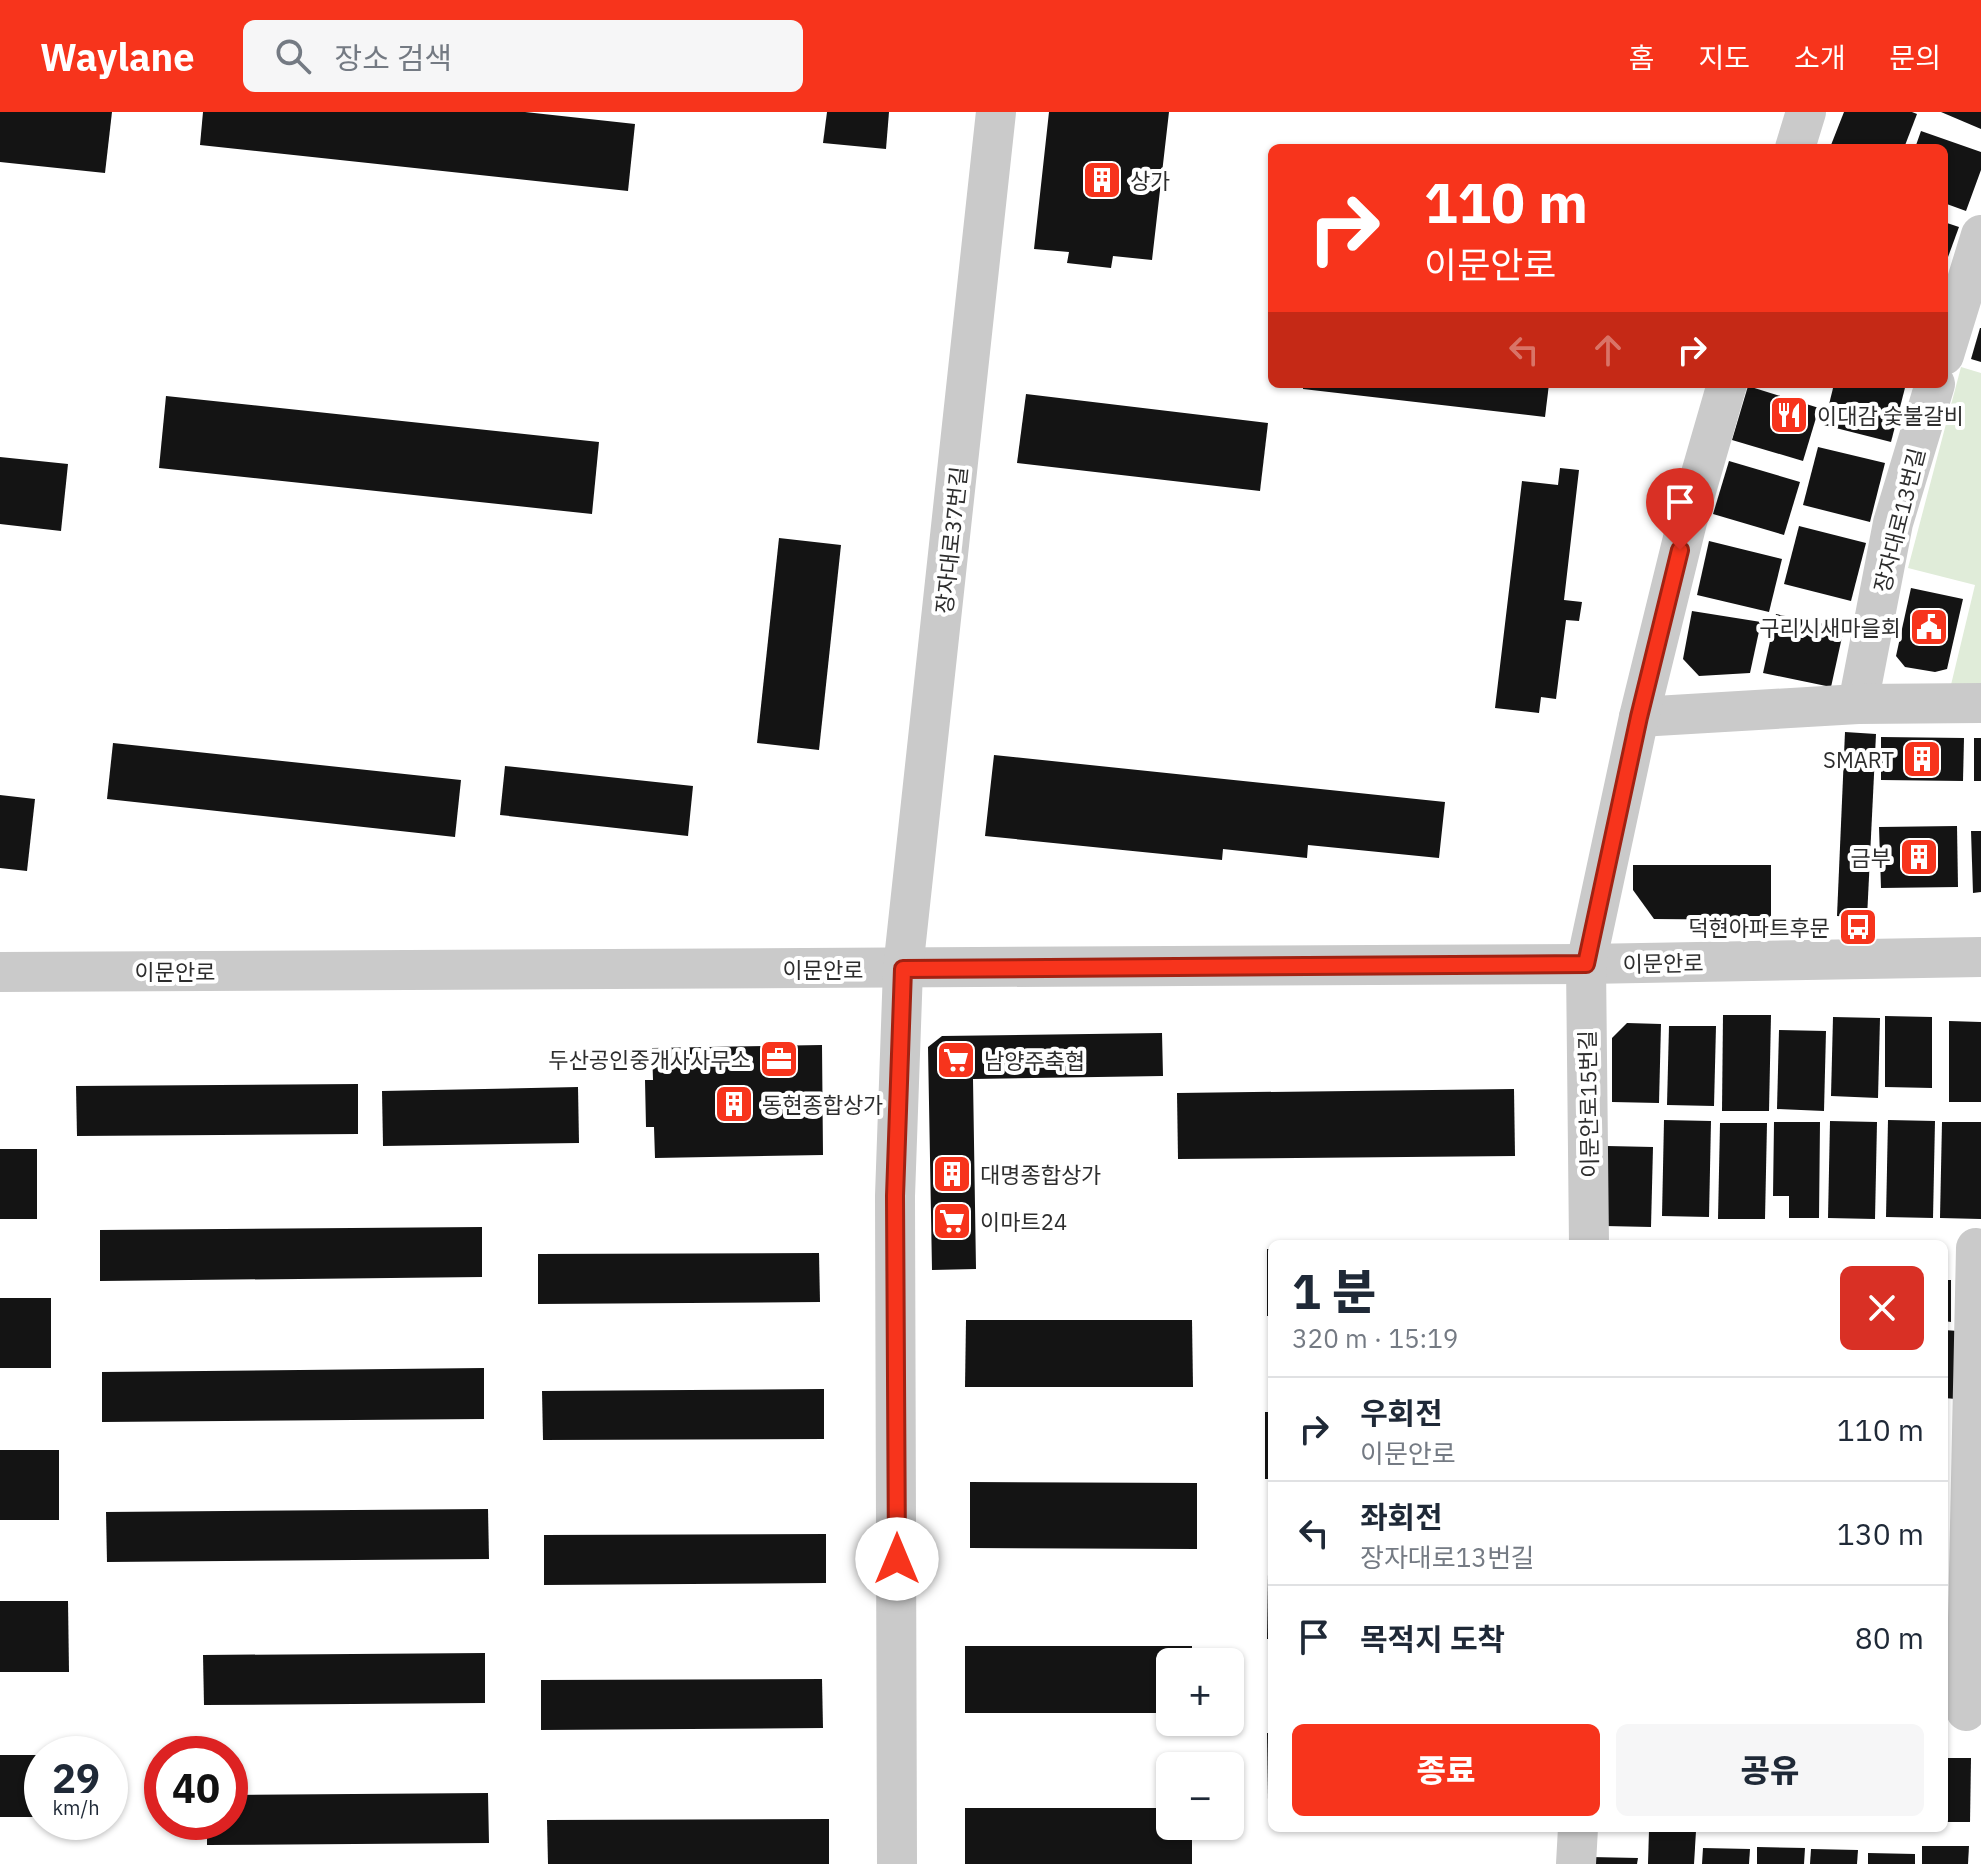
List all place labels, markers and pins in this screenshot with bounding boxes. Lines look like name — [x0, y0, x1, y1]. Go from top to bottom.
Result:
building icon: 상가 — [1081, 159, 1123, 201]
place label: 상가 — [1130, 166, 1170, 195]
restaurant icon: 이대감 숯불갈비 — [1768, 394, 1810, 436]
place label: 이대감 숯불갈비 — [1817, 401, 1964, 430]
pin — [1646, 468, 1714, 550]
public building icon: 구리시새마을회 — [1908, 606, 1950, 648]
place label: 구리시새마을회 — [1759, 613, 1901, 642]
building icon: SMART — [1901, 738, 1943, 780]
place label: SMART — [1823, 745, 1894, 774]
building icon: 금부 — [1898, 836, 1940, 878]
place label: 금부 — [1851, 843, 1891, 872]
bus stop icon: 덕현아파트후문 — [1837, 906, 1879, 948]
place label: 덕현아파트후문 — [1688, 913, 1830, 942]
office icon: 두산공인중개사사무소 — [758, 1038, 800, 1080]
supermarket icon: 남양주축협 — [935, 1039, 977, 1081]
place label: 두산공인중개사사무소 — [549, 1045, 751, 1074]
place label: 남양주축협 — [984, 1046, 1085, 1075]
building icon: 동현종합상가 — [713, 1083, 755, 1125]
place label: 동현종합상가 — [762, 1090, 883, 1119]
building icon: 대명종합상가 — [931, 1153, 973, 1195]
place label: 대명종합상가 — [980, 1160, 1101, 1189]
supermarket icon: 이마트24 — [931, 1200, 973, 1242]
place label: 이마트24 — [980, 1207, 1067, 1236]

